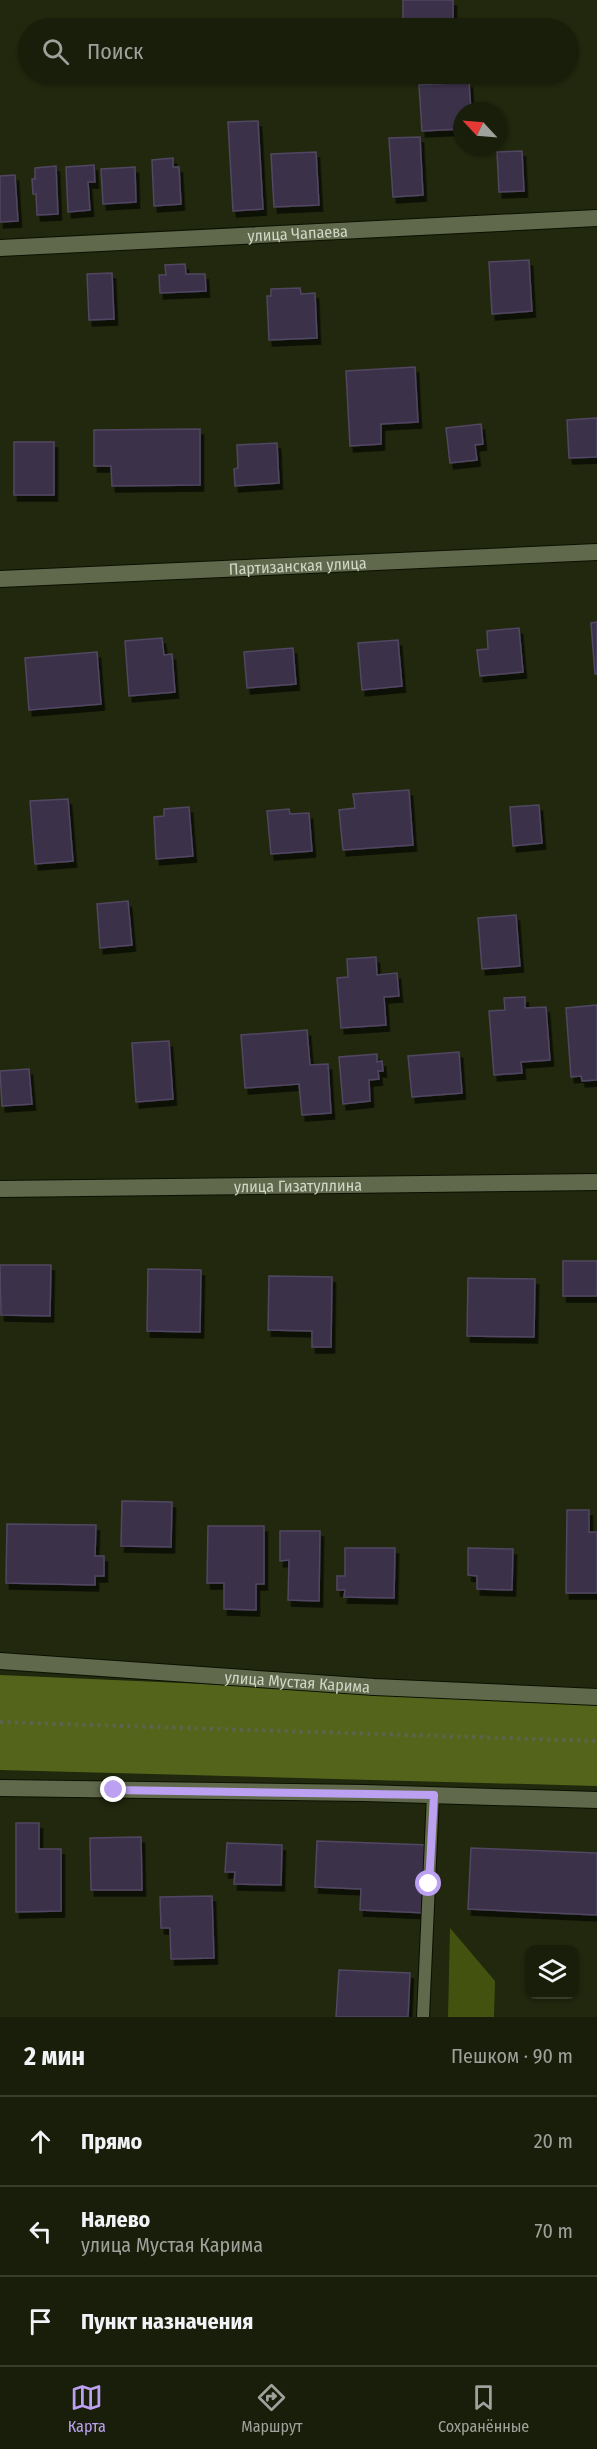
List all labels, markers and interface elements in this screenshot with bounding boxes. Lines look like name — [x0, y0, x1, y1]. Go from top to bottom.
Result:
search box — [18, 18, 579, 84]
icon: search — [39, 35, 72, 68]
text: Поиск — [87, 38, 143, 65]
north arrow — [453, 102, 507, 156]
street label: улица Чапаева — [247, 222, 348, 246]
street label: Партизанская улица — [228, 553, 367, 579]
street label: улица Гизатуллина — [234, 1176, 362, 1196]
street label: улица Мустая Карима — [224, 1668, 371, 1697]
route end — [100, 1776, 126, 1802]
route start — [415, 1870, 441, 1896]
map controls — [525, 1945, 579, 1999]
button: layers — [525, 1945, 579, 1999]
text: 2 мин — [24, 2041, 85, 2072]
text: Пешком · 90 m — [451, 2044, 573, 2068]
icon: ahead — [24, 2125, 57, 2158]
text: Прямо — [81, 2128, 142, 2155]
text: 20 m — [534, 2129, 573, 2153]
text: Налево — [81, 2206, 150, 2233]
icon: left — [24, 2215, 57, 2248]
text: 70 m — [535, 2219, 573, 2243]
text: улица Мустая Карима — [81, 2233, 263, 2257]
icon: arrive — [24, 2305, 57, 2338]
text: Пункт назначения — [81, 2308, 253, 2335]
tab: Карта — [68, 2381, 106, 2436]
tab: Маршрут — [241, 2381, 303, 2436]
tab: Сохранённые — [438, 2381, 529, 2436]

